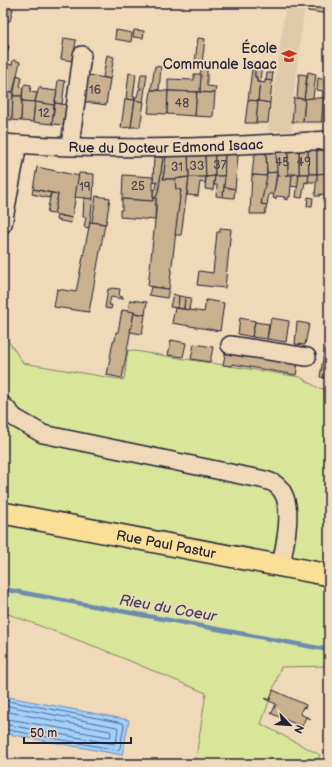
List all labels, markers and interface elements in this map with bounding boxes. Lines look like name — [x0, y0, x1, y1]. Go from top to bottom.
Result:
place label: École Communale Isaac — [163, 39, 277, 73]
school or university icon: École Communale Isaac — [280, 47, 298, 65]
house number: 16 — [89, 83, 101, 98]
house number: 48 — [175, 96, 189, 111]
house number: 12 — [38, 106, 50, 121]
street label: Rue du Docteur Edmond Isaac — [68, 136, 264, 157]
house number: 45 — [275, 155, 289, 170]
house number: 49 — [297, 155, 311, 170]
house number: 37 — [213, 158, 227, 173]
house number: 33 — [190, 159, 204, 174]
house number: 31 — [171, 160, 183, 175]
house number: 25 — [131, 179, 145, 194]
house number: 19 — [79, 180, 91, 195]
street label: Rue Paul Pastur — [115, 527, 218, 562]
water label: Rieu du Coeur — [118, 591, 219, 627]
north arrow — [270, 705, 310, 745]
scale bar — [24, 719, 131, 745]
text: N — [291, 723, 306, 736]
text: 50 m — [30, 726, 57, 741]

